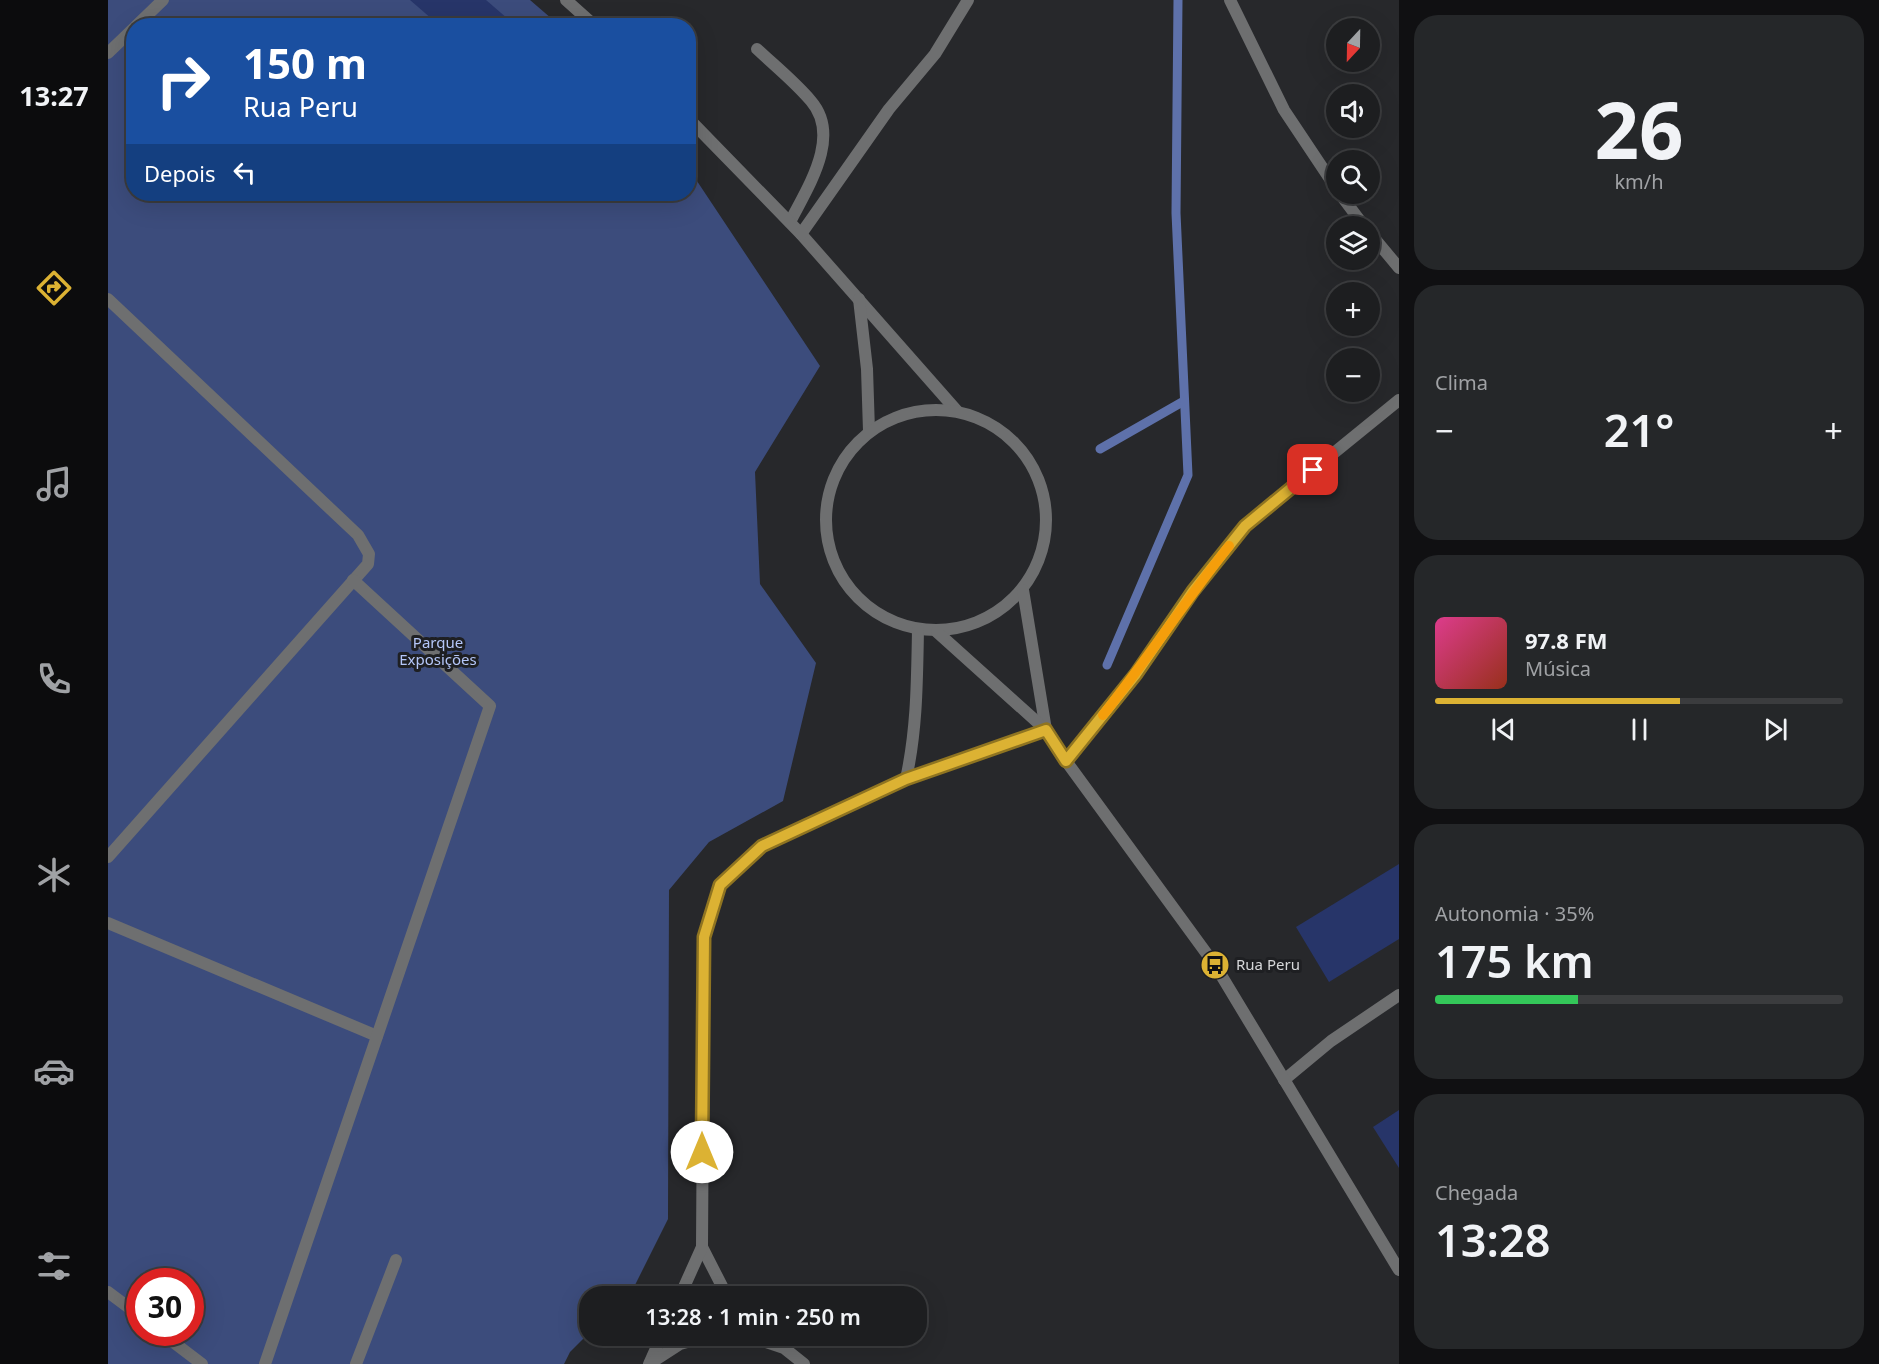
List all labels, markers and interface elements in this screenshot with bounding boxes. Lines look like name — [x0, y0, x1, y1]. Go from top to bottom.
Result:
north arrow — [1326, 18, 1380, 72]
map controls — [1326, 18, 1380, 402]
text: 150 m — [243, 34, 367, 91]
icon: right — [144, 42, 222, 120]
text: 26 — [1594, 76, 1684, 182]
text: 13:27 — [19, 77, 89, 114]
button: sound — [1326, 84, 1380, 138]
text: Rua Peru — [243, 88, 358, 125]
button: search — [1326, 150, 1380, 204]
icon: left — [228, 156, 261, 189]
text: Depois — [144, 158, 216, 188]
text: km/h — [1614, 168, 1664, 195]
button: layers — [1326, 216, 1380, 270]
icon: directions — [33, 267, 75, 309]
button: + — [1326, 282, 1380, 336]
button: − — [1326, 348, 1380, 402]
text: Clima — [1435, 369, 1488, 396]
text: 21° — [1604, 399, 1674, 460]
text: − — [1435, 408, 1454, 453]
text: + — [1824, 408, 1843, 453]
pin — [1287, 444, 1338, 495]
icon: arrive — [1296, 453, 1329, 486]
icon: music — [33, 463, 75, 505]
text: 97.8 FM — [1525, 625, 1607, 655]
park label: Parque Exposições — [399, 632, 477, 669]
text: Música — [1525, 655, 1591, 682]
icon: phone — [33, 658, 75, 700]
icon: previous — [1487, 713, 1520, 746]
icon: pause — [1623, 713, 1656, 746]
icon: next — [1759, 713, 1792, 746]
icon: climate — [33, 854, 75, 896]
text: Autonomia · 35% — [1435, 900, 1594, 927]
text: 175 km — [1435, 930, 1594, 991]
bus stop icon: Rua Peru — [1199, 949, 1231, 981]
place label: Rua Peru — [1236, 954, 1300, 974]
icon: car — [33, 1050, 75, 1092]
position arrow — [670, 1120, 734, 1184]
text: Chegada — [1435, 1179, 1518, 1206]
text: 13:28 — [1435, 1209, 1550, 1270]
icon: filters — [33, 1245, 75, 1287]
speed limit sign: 30 — [126, 1268, 204, 1346]
text: 13:28 · 1 min · 250 m — [645, 1301, 861, 1331]

